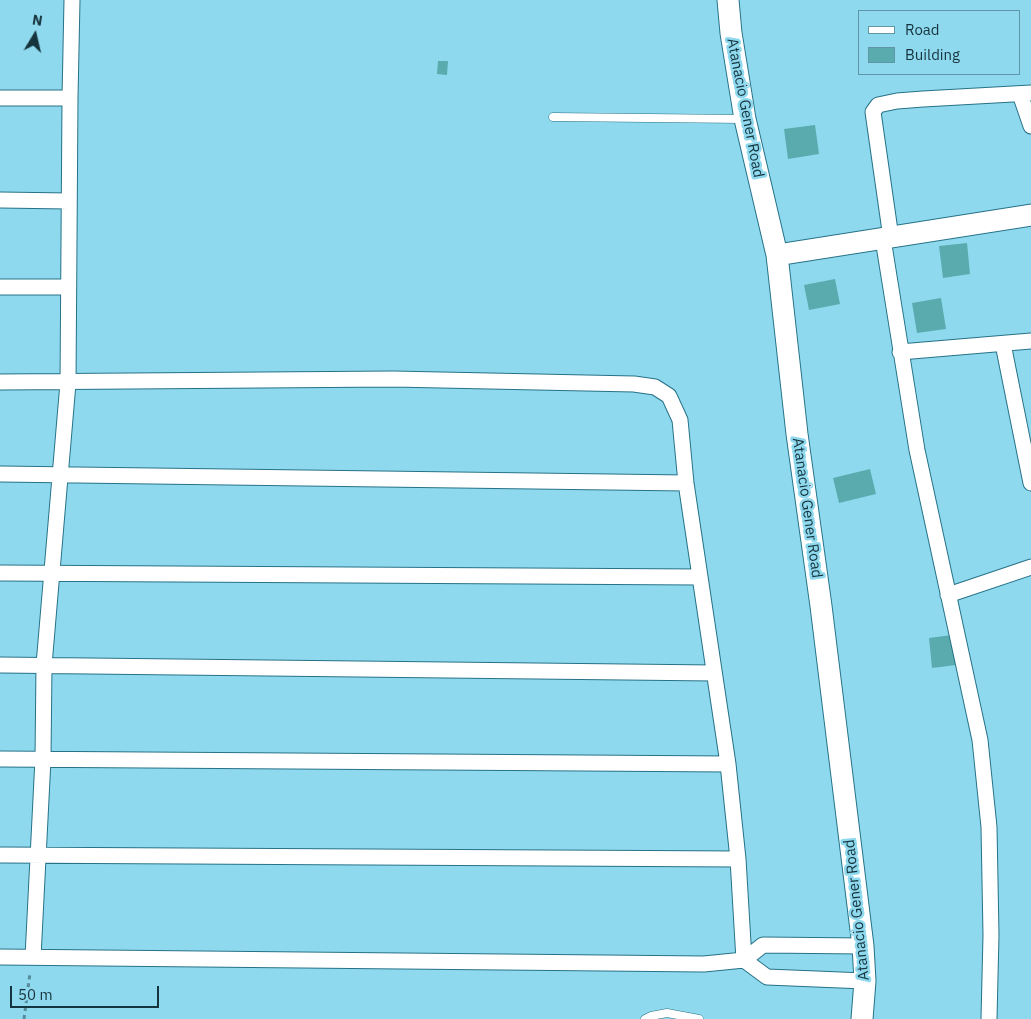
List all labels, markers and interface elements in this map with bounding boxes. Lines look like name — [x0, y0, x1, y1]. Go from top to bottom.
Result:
north arrow — [10, 10, 60, 60]
legend — [858, 10, 1021, 75]
text: N — [31, 11, 44, 30]
text: Road — [905, 20, 940, 39]
street label: Atanacio Gener Road — [723, 37, 767, 179]
text: Building — [905, 45, 960, 64]
street label: Atanacio Gener Road — [788, 437, 826, 579]
street label: Atanacio Gener Road — [841, 839, 873, 981]
scale bar — [12, 976, 161, 1008]
text: 50 m — [18, 985, 53, 1004]

